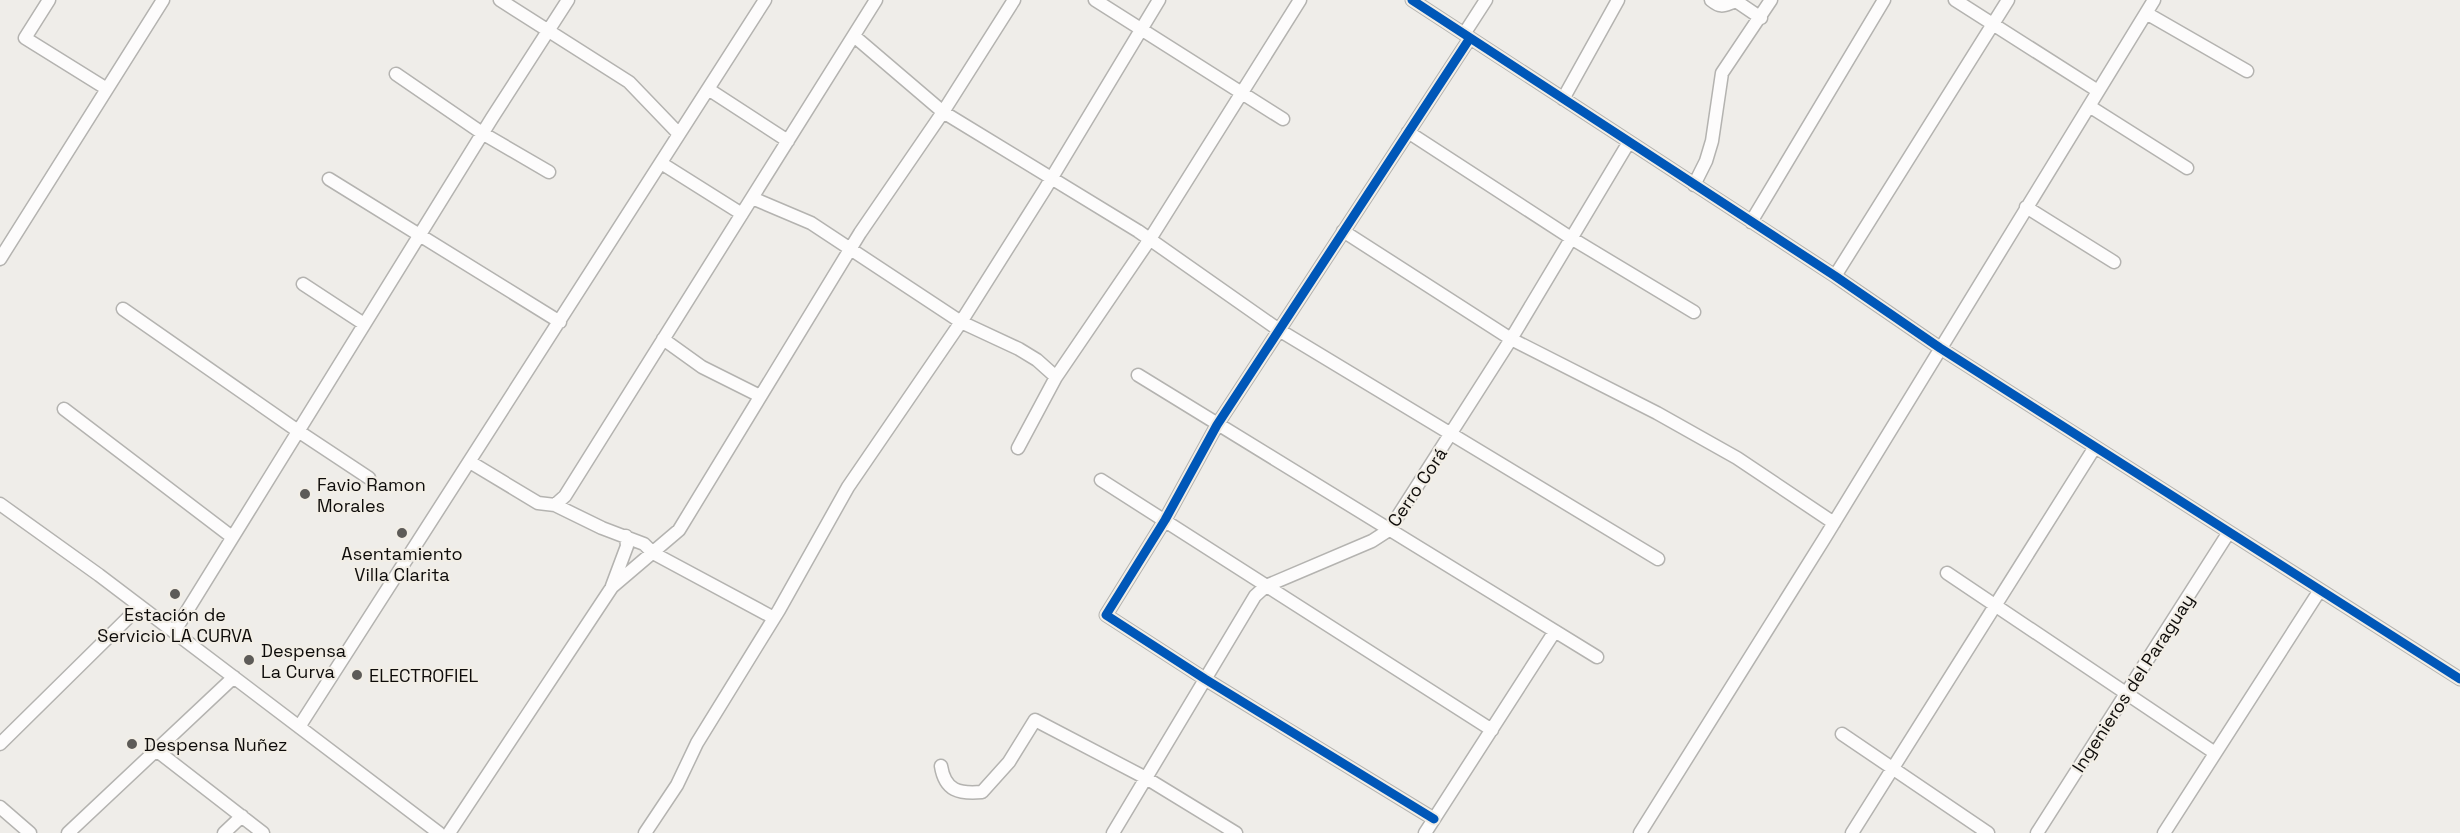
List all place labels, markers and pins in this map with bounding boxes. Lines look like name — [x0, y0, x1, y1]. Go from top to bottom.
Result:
place label: Favio Ramon Morales — [317, 473, 426, 517]
marker: Favio Ramon Morales — [298, 487, 312, 501]
marker: Asentamiento Villa Clarita — [395, 526, 409, 540]
place label: Asentamiento Villa Clarita — [341, 542, 463, 586]
marker: Estación de Servicio LA CURVA — [168, 587, 182, 601]
place label: Estación de Servicio LA CURVA — [97, 603, 253, 647]
place label: Despensa La Curva — [261, 639, 346, 683]
marker: Despensa La Curva — [242, 653, 256, 667]
place label: ELECTROFIEL — [369, 664, 479, 687]
marker: ELECTROFIEL — [350, 668, 364, 682]
place label: Despensa Nuñez — [144, 733, 287, 756]
marker: Despensa Nuñez — [125, 737, 139, 751]

